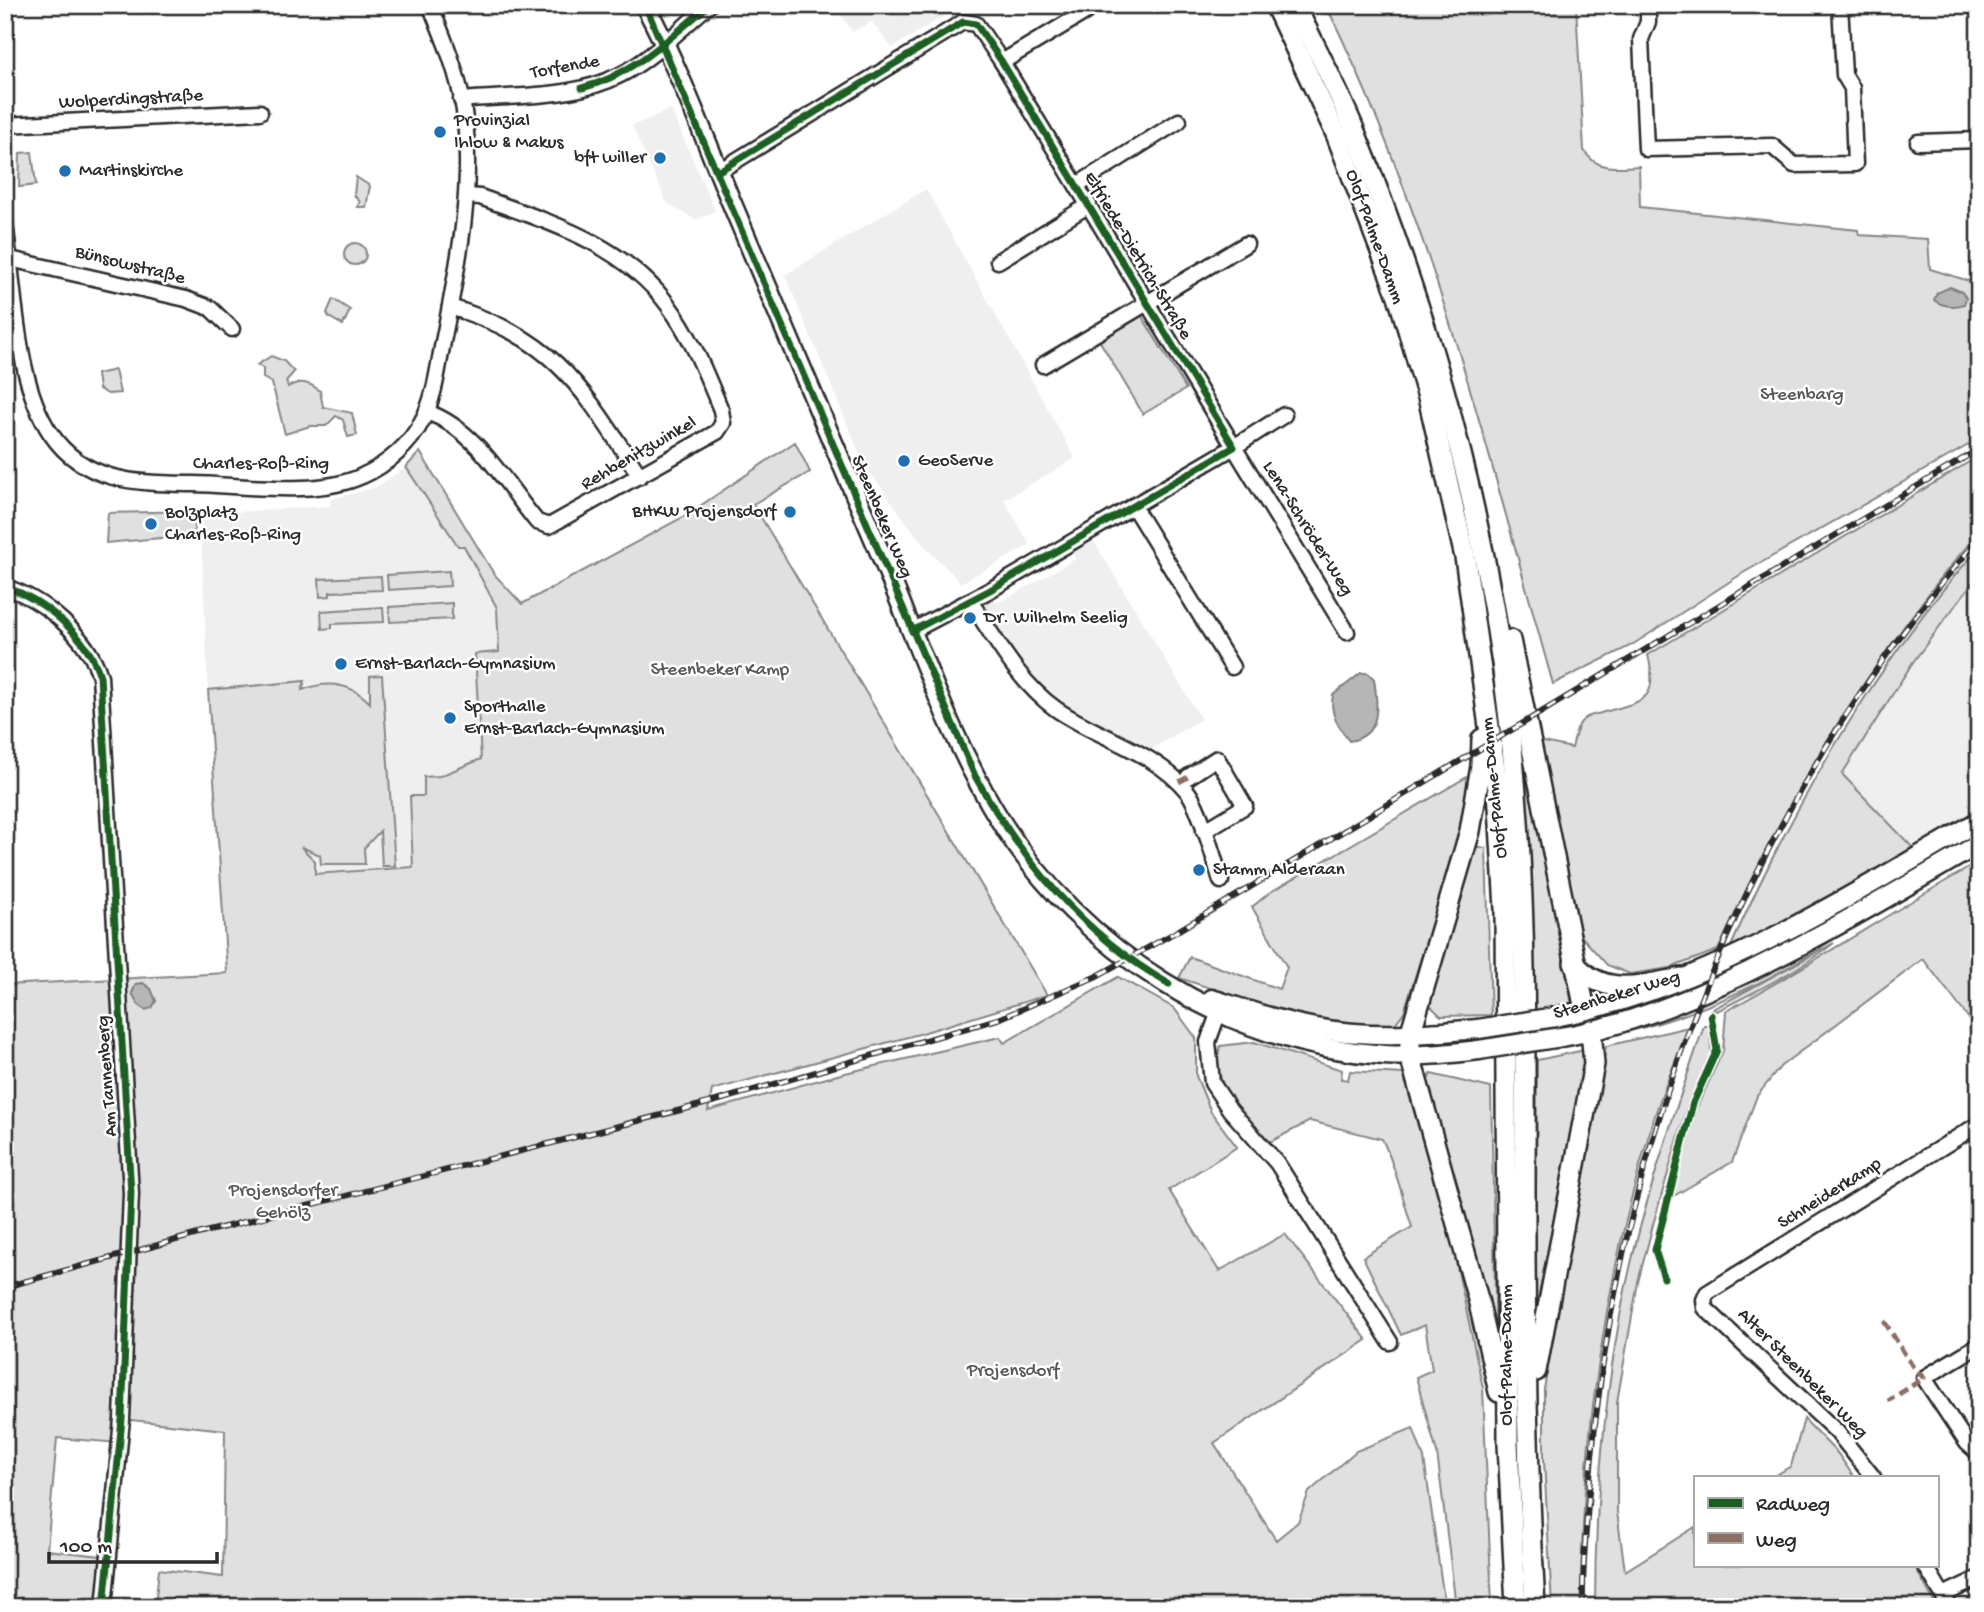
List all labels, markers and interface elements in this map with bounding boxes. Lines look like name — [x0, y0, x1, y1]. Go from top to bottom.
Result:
street label: Torfende — [528, 51, 601, 86]
street label: Wolperdingstraße — [58, 85, 204, 115]
place label: Provinzial Ihlow & Makus — [453, 110, 564, 155]
marker: Provinzial Ihlow & Makus — [432, 124, 448, 140]
place label: bft willer — [574, 147, 648, 170]
marker: bft willer — [652, 150, 668, 166]
place label: Martinskirche — [79, 160, 183, 183]
marker: Martinskirche — [57, 163, 73, 179]
street label: Olof-Palme-Damm — [1339, 167, 1409, 308]
street label: Elfriede-Dietrich-Straße — [1078, 168, 1196, 344]
street label: Bünsowstraße — [72, 241, 188, 291]
park label: Steenbarg — [1760, 384, 1844, 407]
street label: Rehbenitzwinkel — [577, 412, 701, 496]
place label: GeoServe — [918, 450, 993, 473]
street label: Steenbeker Weg — [845, 452, 917, 582]
street label: Charles-Roß-Ring — [193, 453, 329, 476]
marker: GeoServe — [896, 453, 912, 469]
street label: Lena-Schröder-Weg — [1256, 457, 1358, 601]
place label: BHKW Projensdorf — [631, 501, 778, 524]
place label: Bolzplatz Charles-Roß-Ring — [164, 502, 301, 547]
marker: BHKW Projensdorf — [782, 504, 798, 520]
marker: Bolzplatz Charles-Roß-Ring — [143, 516, 159, 532]
place label: Dr. Wilhelm Seelig — [982, 607, 1128, 630]
marker: Dr. Wilhelm Seelig — [962, 610, 978, 626]
place label: Ernst-Barlach-Gymnasium — [355, 653, 556, 676]
marker: Ernst-Barlach-Gymnasium — [333, 656, 349, 672]
park label: Steenbeker Kamp — [651, 659, 790, 682]
place label: Sporthalle Ernst-Barlach-Gymnasium — [464, 696, 665, 741]
marker: Sporthalle Ernst-Barlach-Gymnasium — [442, 710, 458, 726]
street label: Olof-Palme-Damm — [1476, 716, 1514, 860]
place label: Stamm Alderaan — [1213, 859, 1345, 882]
marker: Stamm Alderaan — [1191, 862, 1207, 878]
street label: Steenbeker Weg — [1551, 966, 1683, 1026]
street label: Am Tannenberg — [92, 1014, 124, 1137]
street label: Schneiderkamp — [1774, 1153, 1887, 1235]
park label: Projensdorfer Gehölz — [228, 1180, 340, 1225]
street label: Olof-Palme-Damm — [1496, 1284, 1519, 1426]
street label: Alter Steenbeker Weg — [1732, 1304, 1872, 1444]
park label: Projensdorf — [966, 1360, 1061, 1383]
legend — [1694, 1476, 1938, 1566]
text: Radweg — [1756, 1494, 1830, 1519]
scale bar — [49, 1521, 217, 1565]
text: Weg — [1756, 1530, 1797, 1555]
text: 100 m — [59, 1536, 112, 1561]

